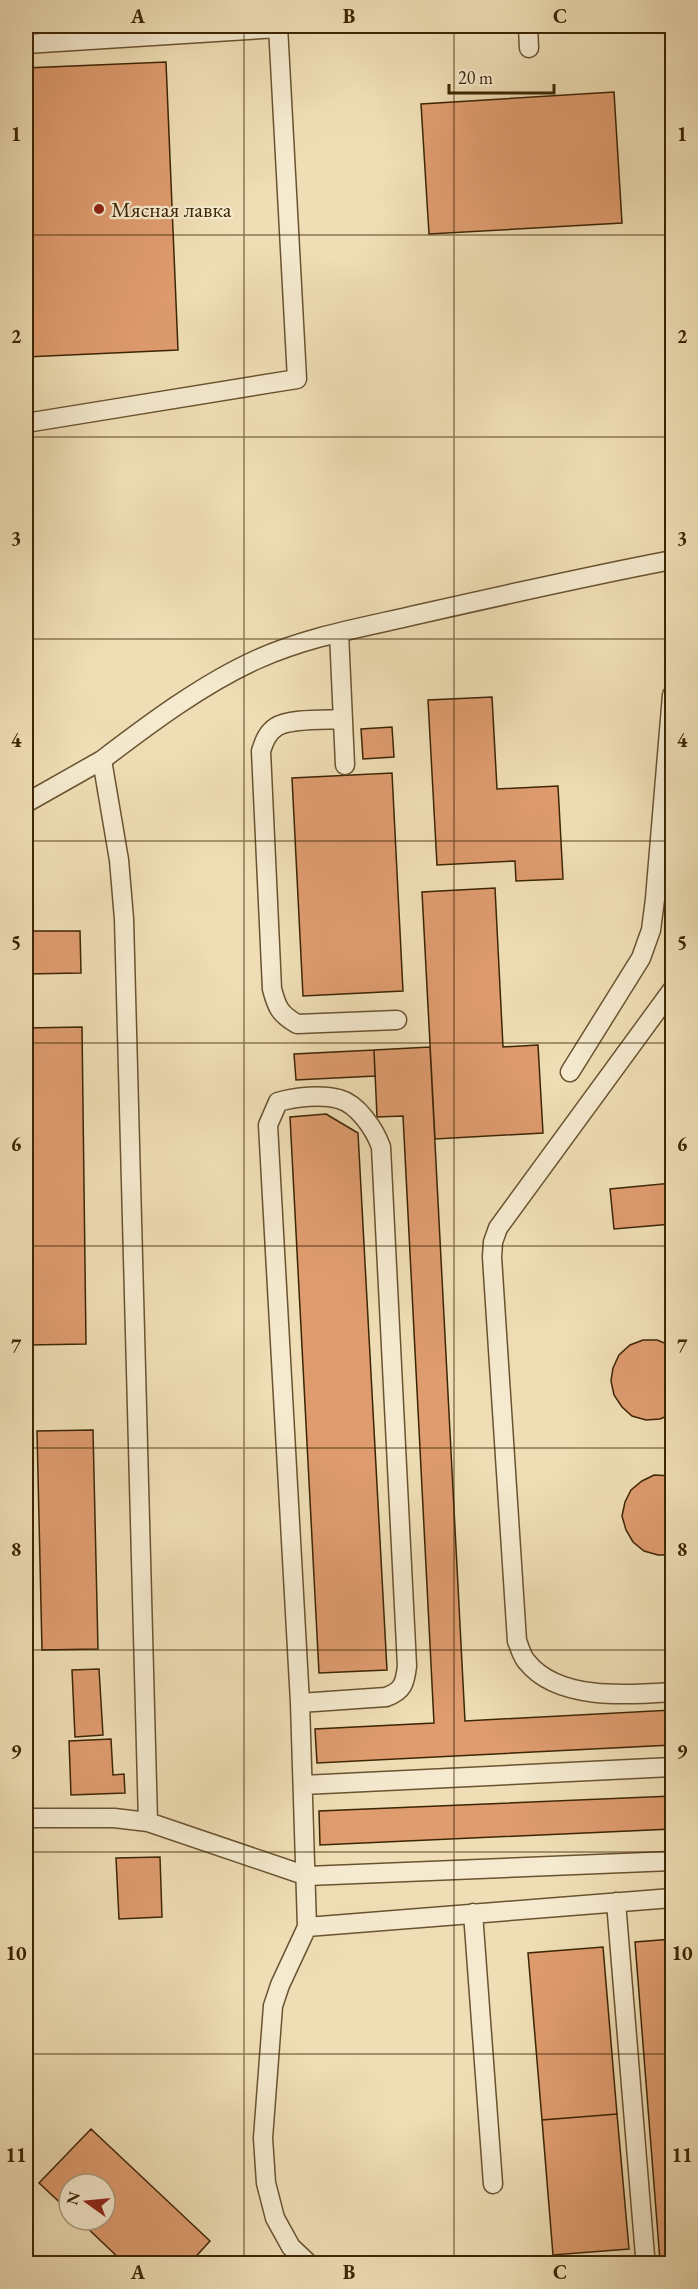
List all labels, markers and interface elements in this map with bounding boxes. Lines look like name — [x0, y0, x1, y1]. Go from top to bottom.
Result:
text: A — [130, 3, 146, 29]
text: B — [343, 3, 355, 29]
text: C — [553, 3, 567, 29]
scale bar — [449, 57, 554, 95]
text: 20 m — [458, 66, 493, 89]
text: 1 — [11, 121, 21, 147]
text: 1 — [677, 121, 687, 147]
place label: Мясная лавка — [111, 195, 232, 224]
marker: Мясная лавка — [92, 202, 106, 216]
text: 2 — [11, 323, 22, 349]
text: 2 — [677, 323, 688, 349]
text: 3 — [11, 525, 21, 551]
text: 3 — [677, 525, 687, 551]
text: 4 — [11, 727, 22, 753]
text: 4 — [677, 727, 688, 753]
text: 5 — [11, 929, 21, 955]
text: 5 — [677, 929, 687, 955]
text: 6 — [11, 1131, 22, 1157]
text: 6 — [677, 1131, 688, 1157]
text: 7 — [11, 1333, 22, 1359]
text: 7 — [677, 1333, 688, 1359]
text: 8 — [11, 1536, 21, 1562]
text: 8 — [677, 1536, 687, 1562]
text: 9 — [11, 1738, 22, 1764]
text: 9 — [677, 1738, 688, 1764]
text: 10 — [5, 1940, 27, 1966]
text: 10 — [671, 1940, 693, 1966]
text: 11 — [5, 2142, 27, 2168]
text: 11 — [671, 2142, 693, 2168]
north arrow — [57, 2172, 117, 2232]
text: N — [61, 2189, 85, 2207]
text: A — [130, 2259, 146, 2285]
text: B — [343, 2259, 355, 2285]
text: C — [553, 2259, 567, 2285]

